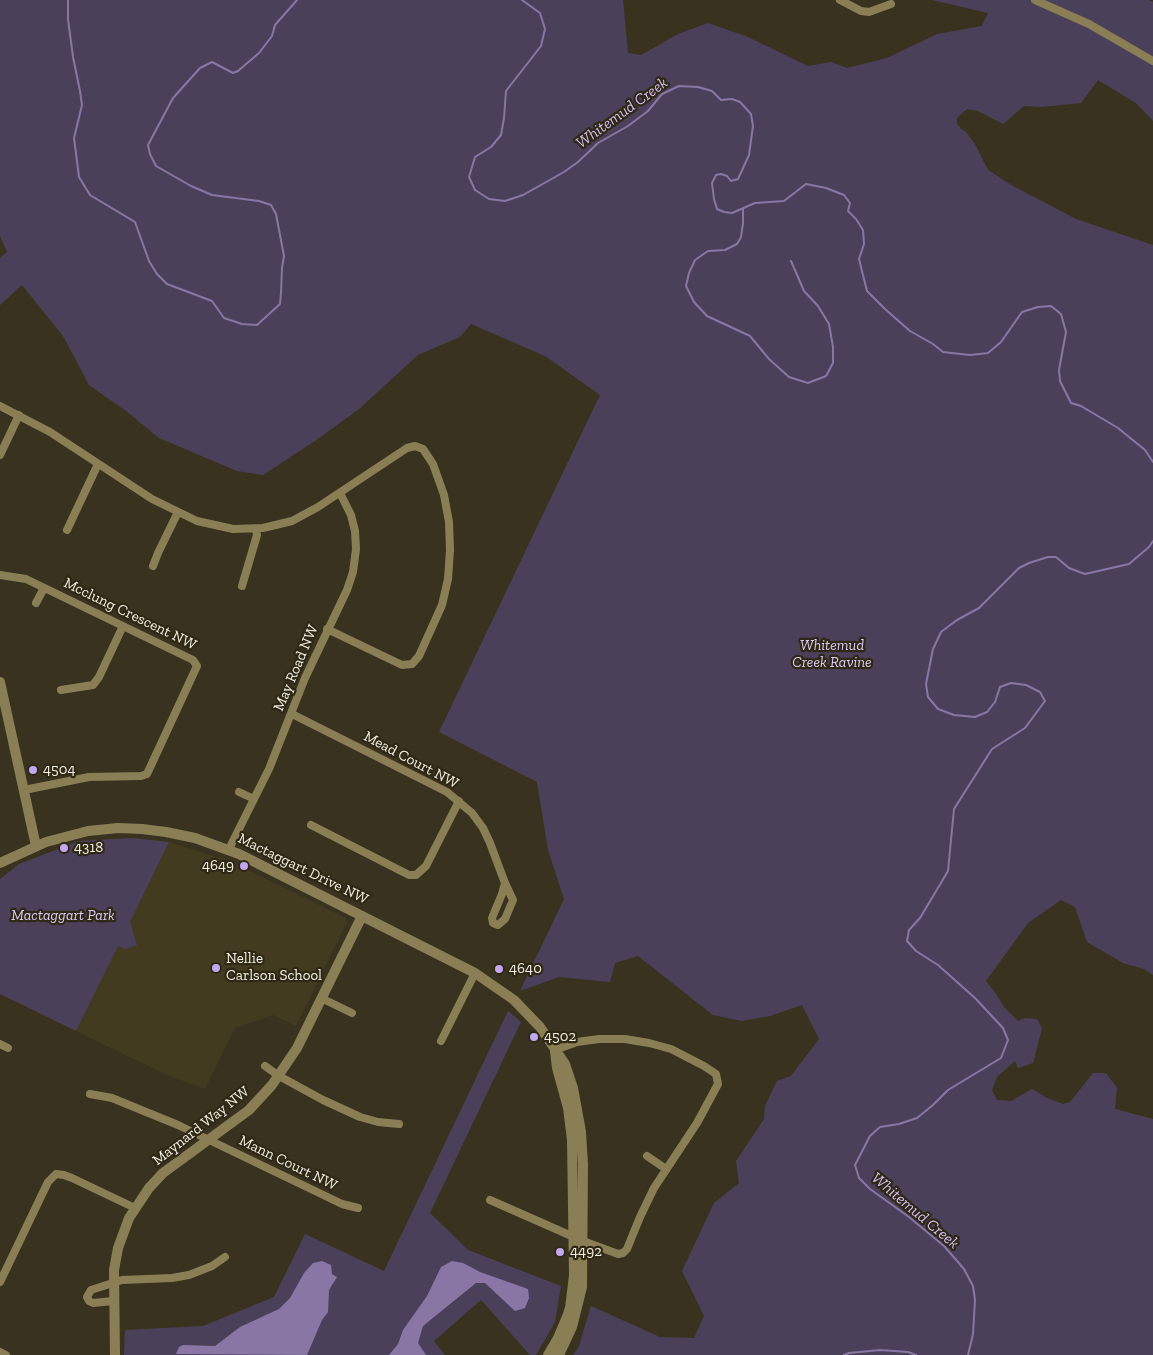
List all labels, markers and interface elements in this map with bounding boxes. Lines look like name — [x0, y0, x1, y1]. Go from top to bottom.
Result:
water label: Whitemud Creek — [572, 73, 672, 153]
street label: Mcclung Crescent NW — [61, 574, 199, 654]
street label: May Road NW — [270, 622, 322, 714]
park label: Whitemud Creek Ravine — [792, 637, 872, 672]
street label: Mead Court NW — [360, 727, 462, 793]
place label: 4504 — [43, 761, 75, 779]
marker: 4504 — [27, 764, 39, 776]
street label: Mactaggart Drive NW — [235, 830, 371, 908]
place label: 4318 — [74, 839, 103, 857]
marker: 4318 — [58, 842, 70, 854]
place label: 4649 — [202, 857, 234, 875]
marker: 4649 — [238, 860, 250, 872]
park label: Mactaggart Park — [11, 907, 115, 925]
place label: Nellie Carlson School — [226, 950, 322, 985]
place label: 4640 — [509, 960, 542, 978]
marker: Nellie Carlson School — [210, 962, 222, 974]
marker: 4640 — [493, 963, 505, 975]
place label: 4502 — [544, 1028, 576, 1046]
marker: 4502 — [528, 1031, 540, 1043]
street label: Maynard Way NW — [149, 1083, 253, 1169]
street label: Mann Court NW — [236, 1131, 340, 1195]
water label: Whitemud Creek — [867, 1169, 963, 1253]
place label: 4492 — [570, 1243, 602, 1261]
marker: 4492 — [554, 1246, 566, 1258]

